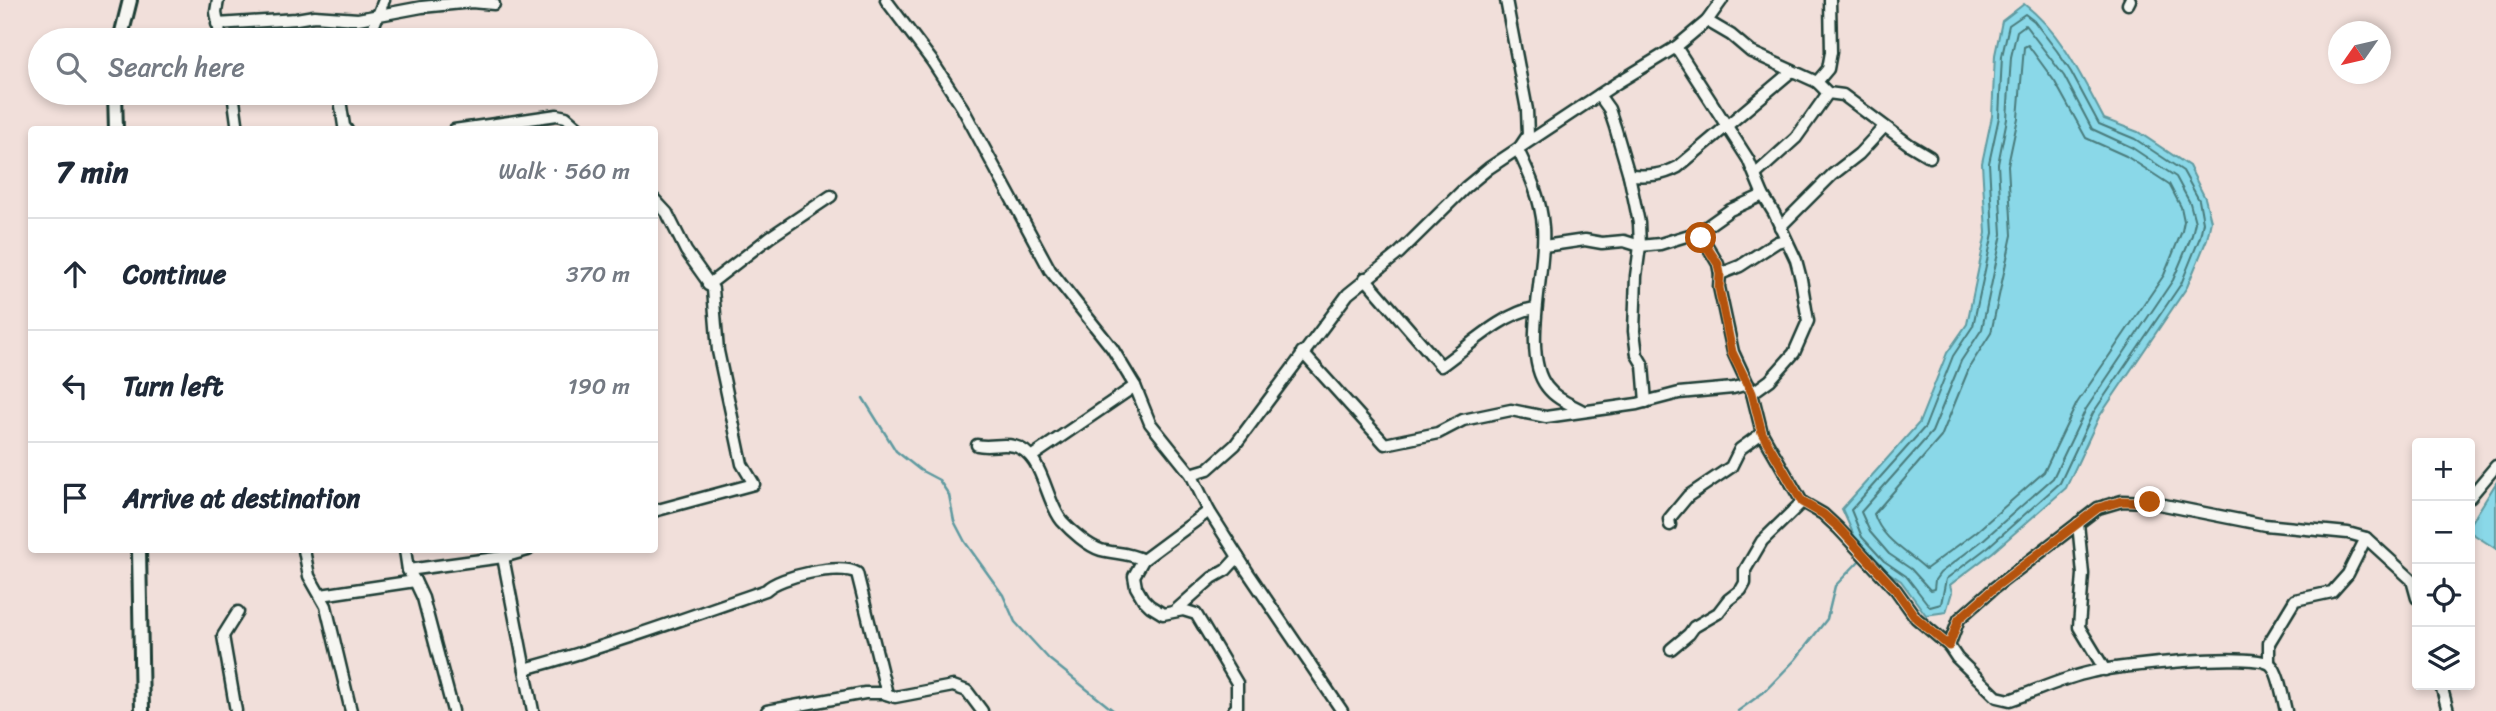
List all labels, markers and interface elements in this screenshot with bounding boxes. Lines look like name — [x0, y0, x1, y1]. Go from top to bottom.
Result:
north arrow — [2328, 21, 2391, 84]
search box — [28, 28, 658, 105]
text: Search here — [108, 44, 245, 90]
icon: search — [52, 48, 90, 86]
text: 7 min — [56, 145, 128, 199]
text: Walk · 560 m — [499, 151, 630, 192]
route start — [1685, 222, 1716, 253]
text: Continue — [123, 251, 226, 297]
text: 370 m — [566, 254, 630, 295]
icon: ahead — [56, 255, 94, 293]
text: Turn left — [123, 363, 223, 409]
text: 190 m — [568, 366, 630, 407]
icon: left — [56, 367, 94, 405]
map controls — [2412, 438, 2475, 690]
button: + — [2412, 438, 2475, 501]
text: Arrive at destination — [123, 475, 360, 521]
icon: arrive — [56, 479, 94, 517]
route end — [2134, 486, 2165, 517]
button: − — [2412, 501, 2475, 564]
button: locate — [2412, 564, 2475, 627]
button: layers — [2412, 627, 2475, 690]

